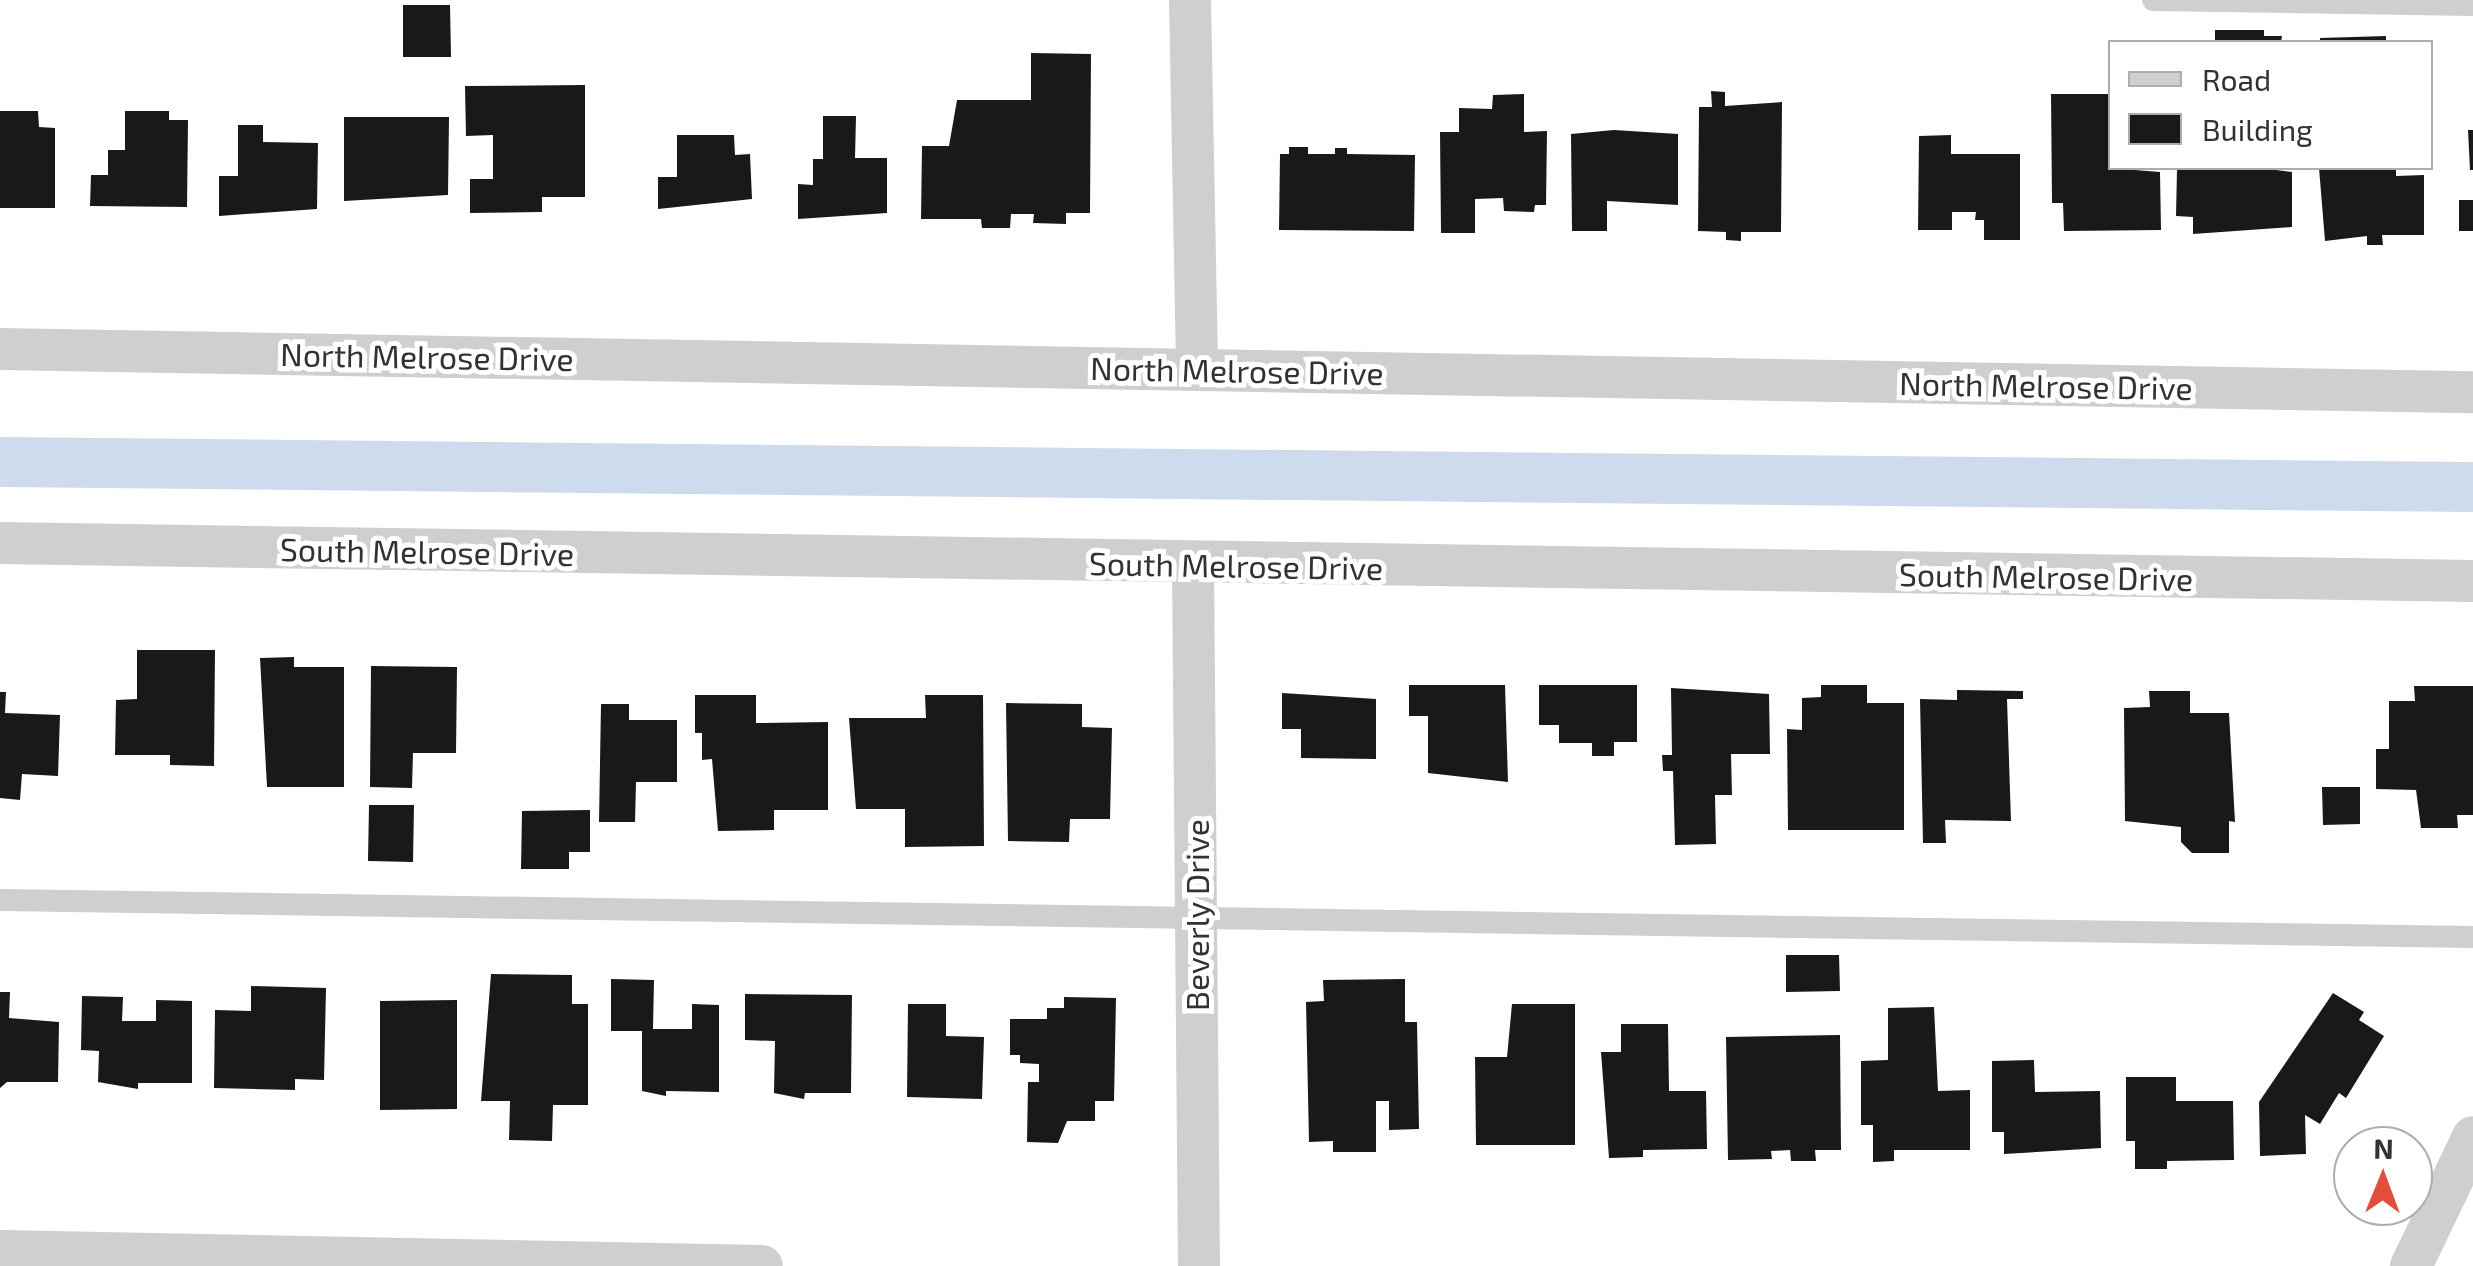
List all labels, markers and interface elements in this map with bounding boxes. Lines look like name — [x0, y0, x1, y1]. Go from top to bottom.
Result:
legend — [2108, 40, 2433, 170]
text: Road — [2202, 61, 2271, 97]
text: Building — [2202, 111, 2313, 147]
street label: North Melrose Drive — [280, 334, 574, 378]
street label: North Melrose Drive — [1090, 348, 1384, 392]
street label: North Melrose Drive — [1899, 363, 2193, 407]
street label: South Melrose Drive — [280, 529, 574, 573]
street label: South Melrose Drive — [1089, 543, 1383, 587]
street label: South Melrose Drive — [1899, 554, 2193, 598]
street label: Beverly Drive — [1177, 819, 1215, 1011]
north arrow — [2333, 1126, 2433, 1226]
text: N — [2373, 1131, 2394, 1165]

